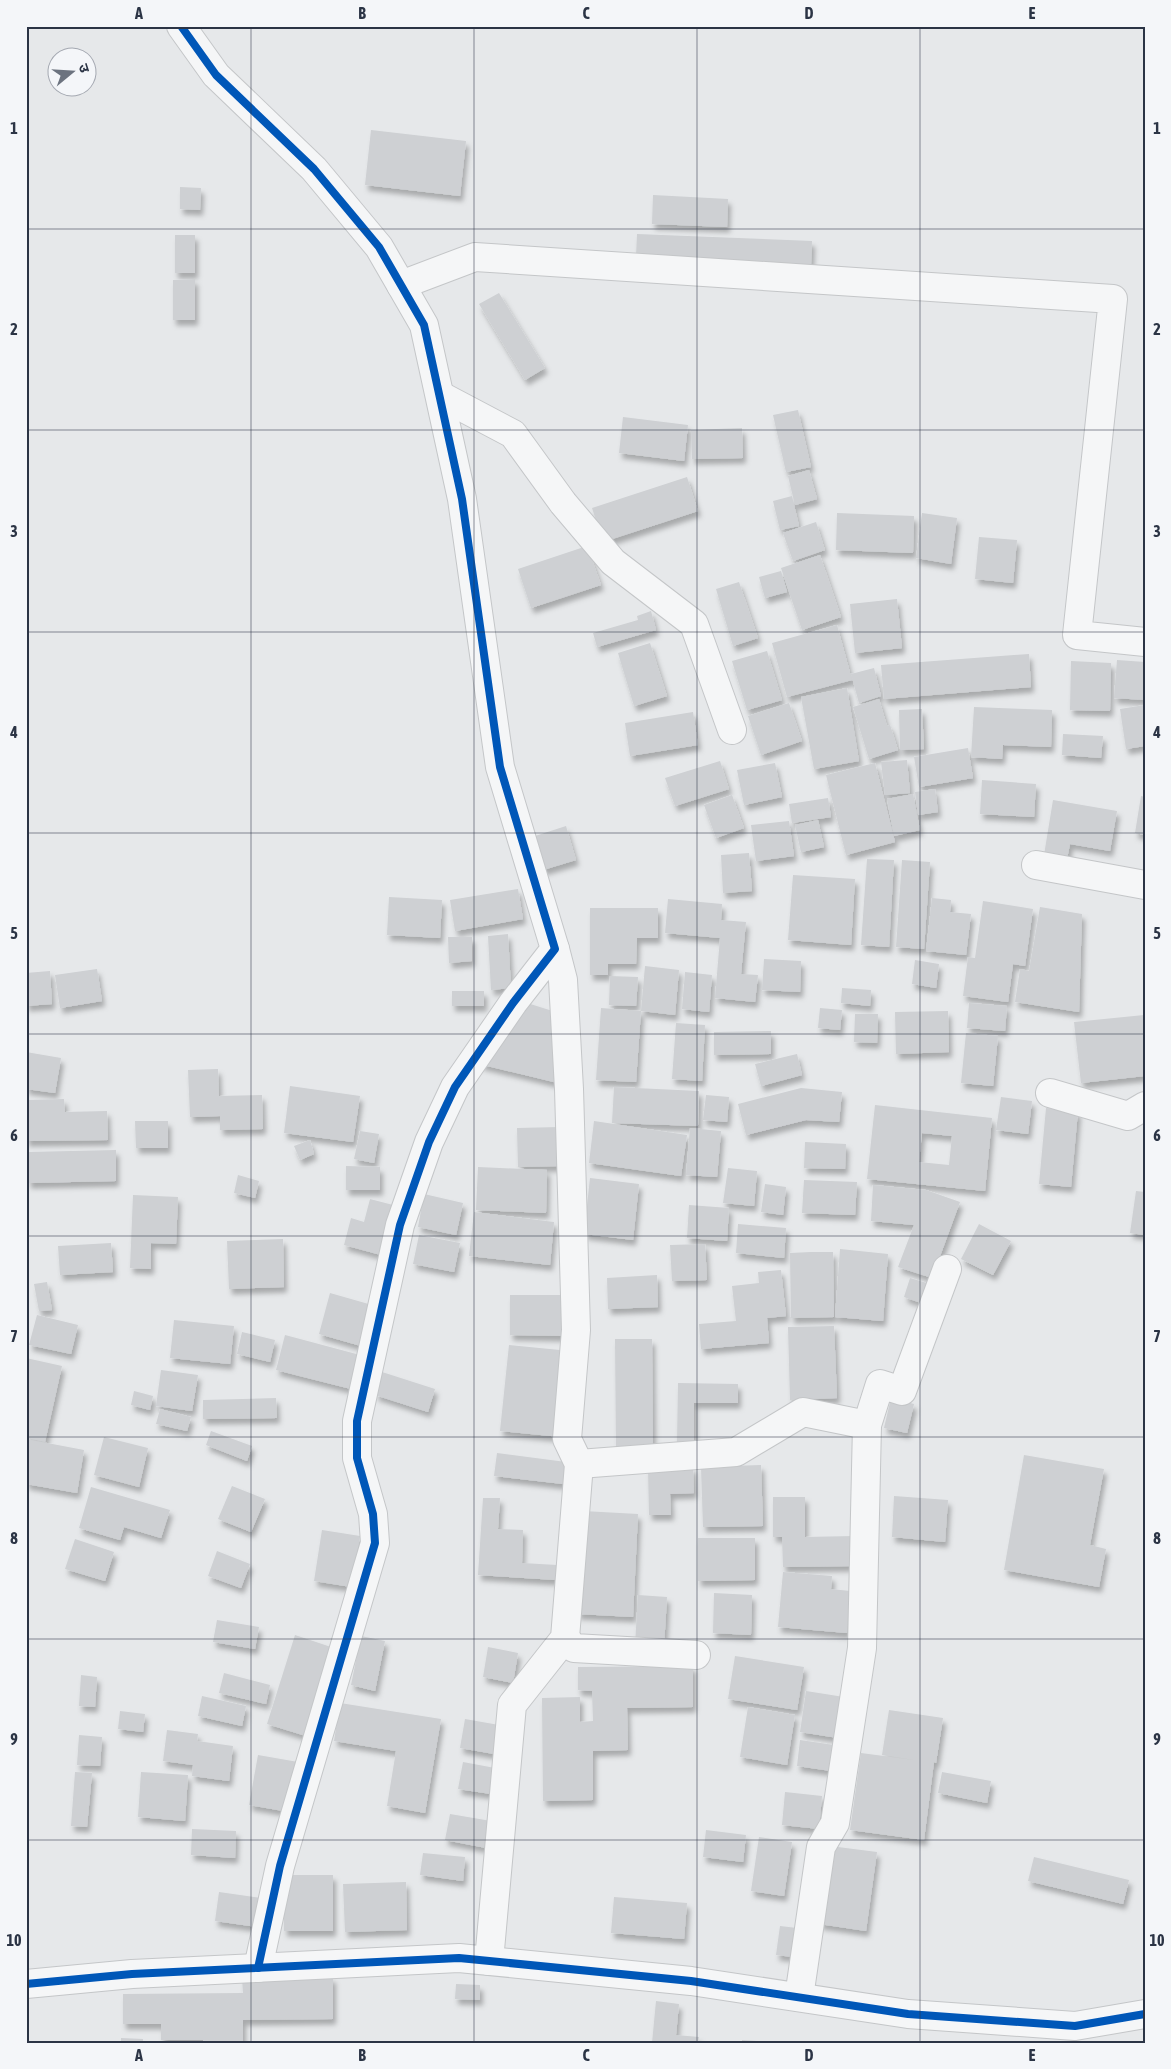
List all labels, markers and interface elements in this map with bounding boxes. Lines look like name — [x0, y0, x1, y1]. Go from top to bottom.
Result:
text: A — [134, 4, 143, 22]
text: B — [358, 4, 366, 22]
text: C — [582, 4, 590, 22]
text: D — [805, 4, 814, 22]
text: E — [1029, 4, 1036, 22]
north arrow — [48, 48, 98, 98]
text: उ — [75, 62, 93, 75]
text: 1 — [10, 119, 18, 137]
text: 1 — [1153, 119, 1161, 137]
text: 2 — [10, 320, 18, 338]
text: 2 — [1153, 320, 1161, 338]
text: 3 — [10, 522, 18, 540]
text: 3 — [1153, 522, 1161, 540]
text: 4 — [9, 723, 18, 741]
text: 4 — [1152, 723, 1161, 741]
text: 5 — [10, 924, 18, 942]
text: 5 — [1153, 924, 1161, 942]
text: 6 — [10, 1126, 18, 1144]
text: 6 — [1153, 1126, 1161, 1144]
text: 7 — [10, 1327, 18, 1345]
text: 7 — [1153, 1327, 1161, 1345]
text: 8 — [10, 1529, 18, 1547]
text: 8 — [1153, 1529, 1161, 1547]
text: 9 — [10, 1730, 18, 1748]
text: 9 — [1153, 1730, 1161, 1748]
text: 10 — [6, 1931, 22, 1949]
text: 10 — [1149, 1931, 1165, 1949]
text: A — [134, 2046, 143, 2064]
text: B — [358, 2046, 366, 2064]
text: C — [582, 2046, 590, 2064]
text: D — [805, 2046, 814, 2064]
text: E — [1029, 2046, 1036, 2064]

